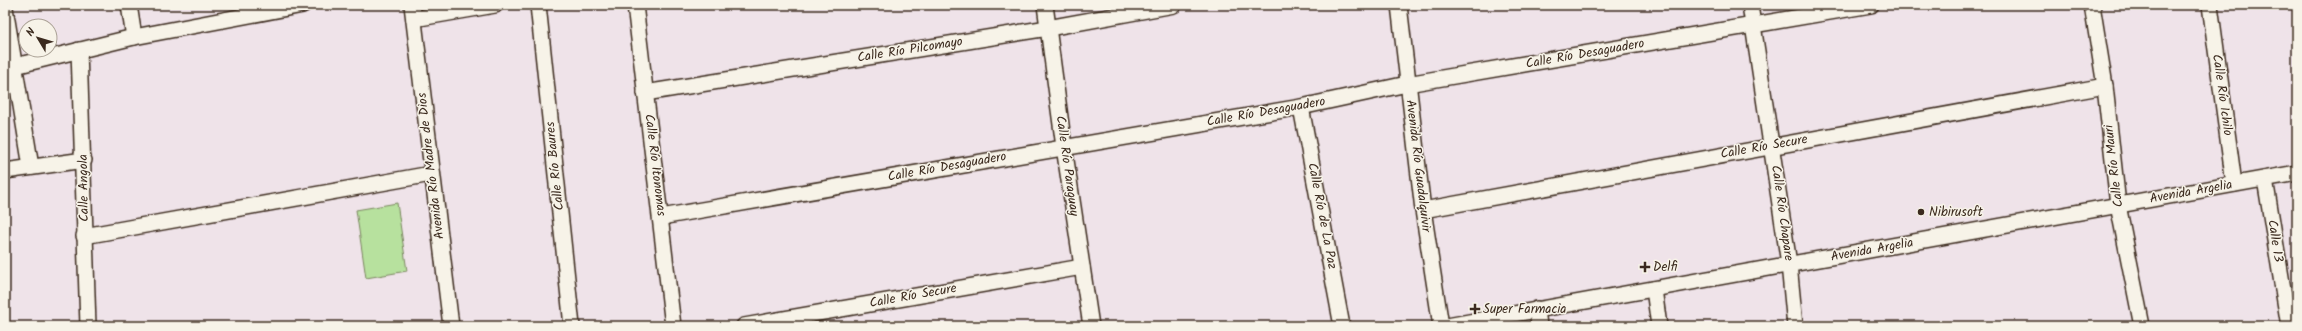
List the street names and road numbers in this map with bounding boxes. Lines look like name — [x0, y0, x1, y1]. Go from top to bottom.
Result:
street label: Calle Río Pilcomayo — [856, 31, 964, 69]
street label: Calle Río Desaguadero — [1524, 33, 1646, 75]
street label: Calle Río Ichilo — [2206, 53, 2238, 137]
street label: Avenida Río Madre de Dios — [412, 91, 450, 240]
street label: Calle Río Desaguadero — [1205, 91, 1327, 133]
street label: Avenida Río Guadalquivir — [1399, 99, 1437, 234]
street label: Calle Río Itonomas — [638, 113, 672, 218]
street label: Calle Río Paraguay — [1050, 114, 1085, 218]
street label: Calle Río Baures — [540, 120, 570, 212]
street label: Calle Río Mauri — [2098, 123, 2129, 209]
street label: Calle Río Secure — [1719, 129, 1809, 165]
street label: Calle Río Desaguadero — [886, 146, 1008, 188]
street label: Calle Angola — [73, 154, 95, 222]
street label: Calle Río de La Paz — [1301, 161, 1343, 271]
street label: Calle Río Chapare — [1765, 164, 1799, 262]
street label: Avenida Argelia — [2148, 174, 2234, 210]
street label: Calle 13 — [2261, 218, 2289, 264]
street label: Avenida Argelia — [1829, 232, 1915, 268]
street label: Calle Río Secure — [868, 278, 958, 314]

